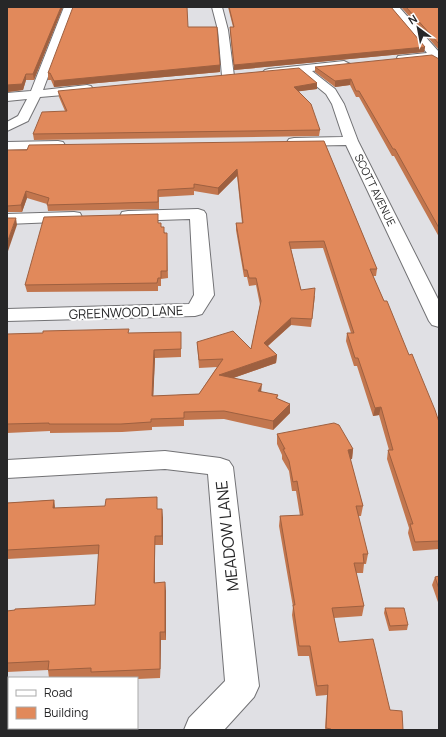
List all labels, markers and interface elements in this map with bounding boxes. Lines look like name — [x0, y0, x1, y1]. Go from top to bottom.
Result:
north arrow — [398, 8, 438, 48]
text: N — [405, 11, 420, 28]
street label: SCOTT AVENUE — [351, 151, 399, 228]
street label: GREENWOOD LANE — [69, 301, 183, 323]
street label: MEADOW LANE — [210, 480, 244, 592]
legend — [8, 677, 138, 729]
text: Road — [44, 684, 72, 701]
text: Building — [44, 704, 88, 721]

